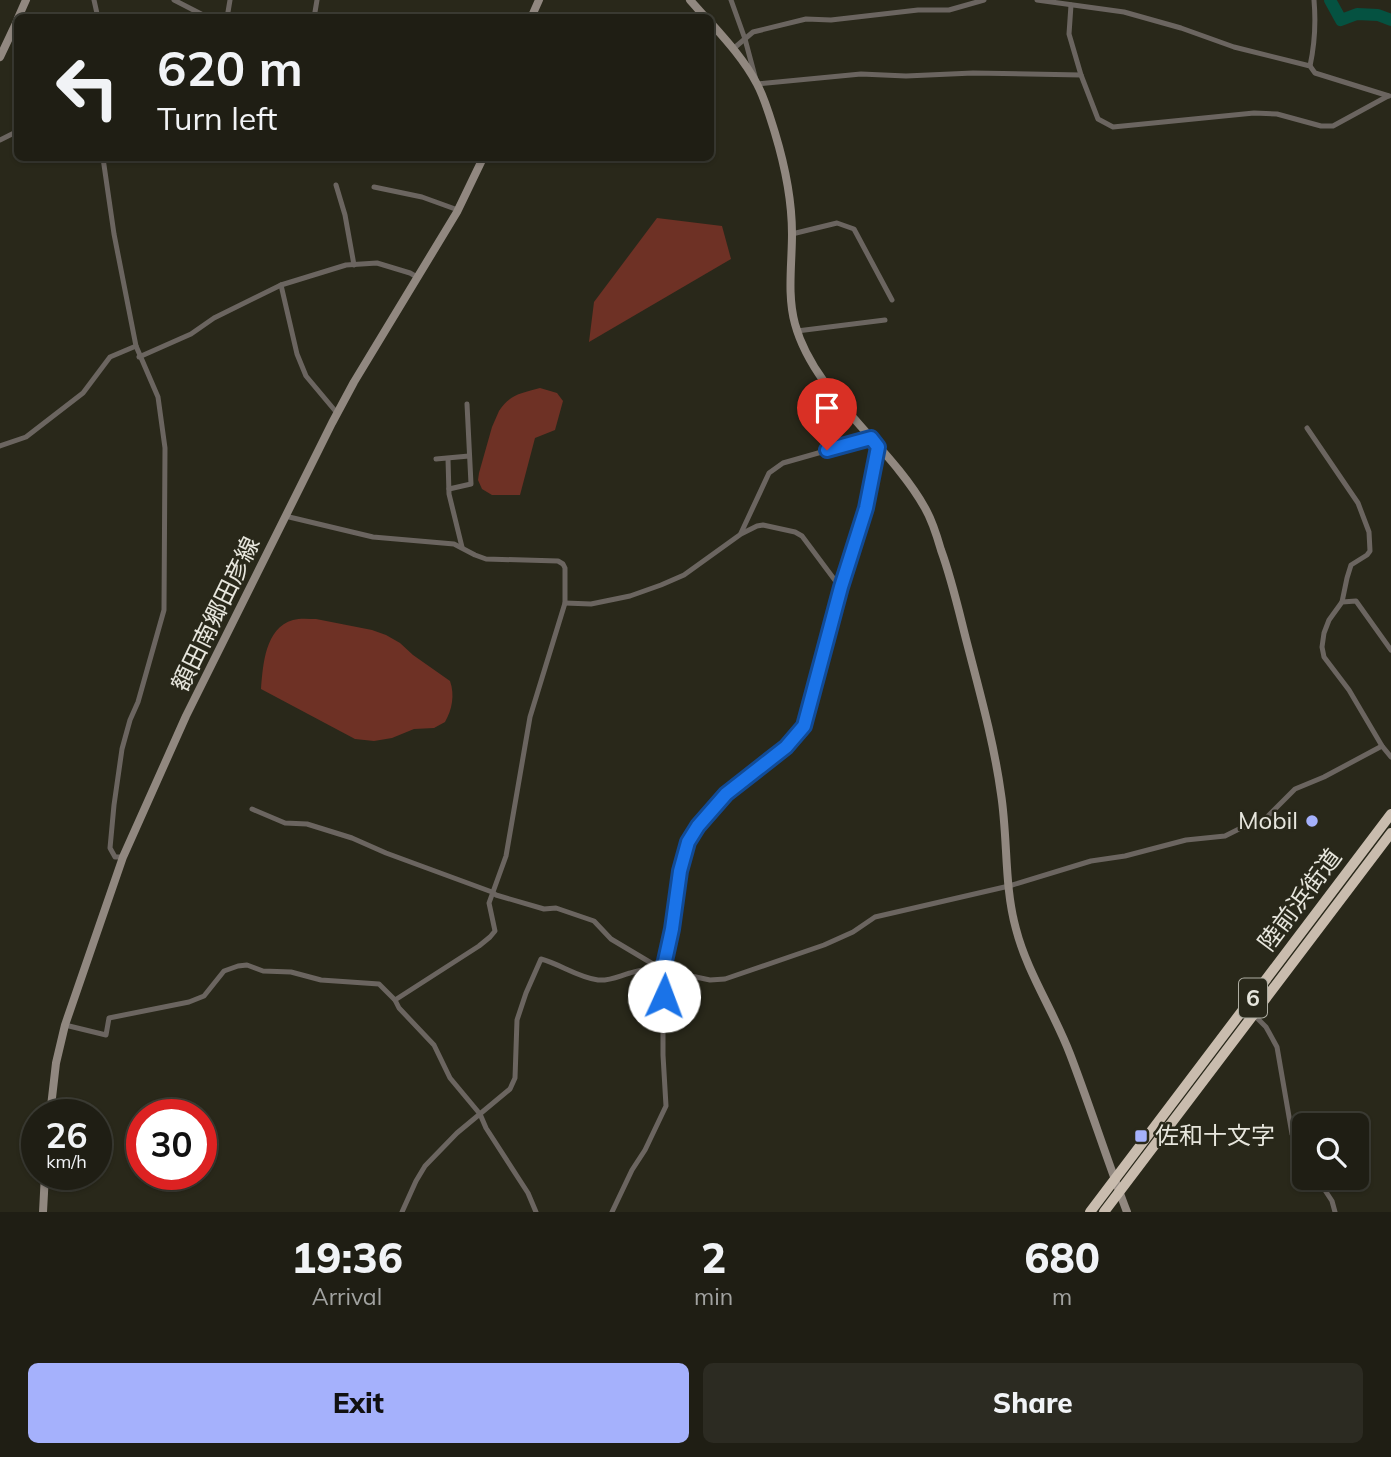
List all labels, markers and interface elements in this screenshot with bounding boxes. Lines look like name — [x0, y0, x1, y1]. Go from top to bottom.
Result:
text: 620 m — [157, 37, 303, 98]
icon: left — [42, 42, 133, 133]
text: Turn left — [157, 98, 277, 138]
pin — [797, 378, 857, 450]
icon: arrive — [808, 389, 846, 427]
street label: 額田南郷田彦線 — [165, 531, 265, 696]
place label: Mobil — [1238, 805, 1298, 835]
marker: Mobil — [1304, 813, 1320, 829]
street label: 陸前浜街道 — [1251, 842, 1347, 956]
position arrow — [627, 959, 701, 1033]
road number: 6 — [1239, 979, 1267, 1018]
speed limit sign: 30 — [126, 1099, 217, 1190]
text: 26 — [45, 1113, 88, 1157]
map controls — [1292, 1113, 1369, 1190]
button: search — [1292, 1113, 1369, 1190]
place label: 佐和十文字 — [1155, 1120, 1275, 1150]
marker: 佐和十文字 — [1133, 1128, 1149, 1144]
text: km/h — [46, 1150, 87, 1173]
text: 19:36 — [291, 1231, 403, 1284]
text: 2 — [701, 1231, 726, 1284]
text: 680 — [1024, 1231, 1100, 1284]
text: Arrival — [312, 1282, 382, 1311]
text: min — [694, 1282, 733, 1311]
text: m — [1052, 1282, 1072, 1311]
button: Exit — [28, 1363, 689, 1443]
button: Share — [703, 1363, 1363, 1443]

